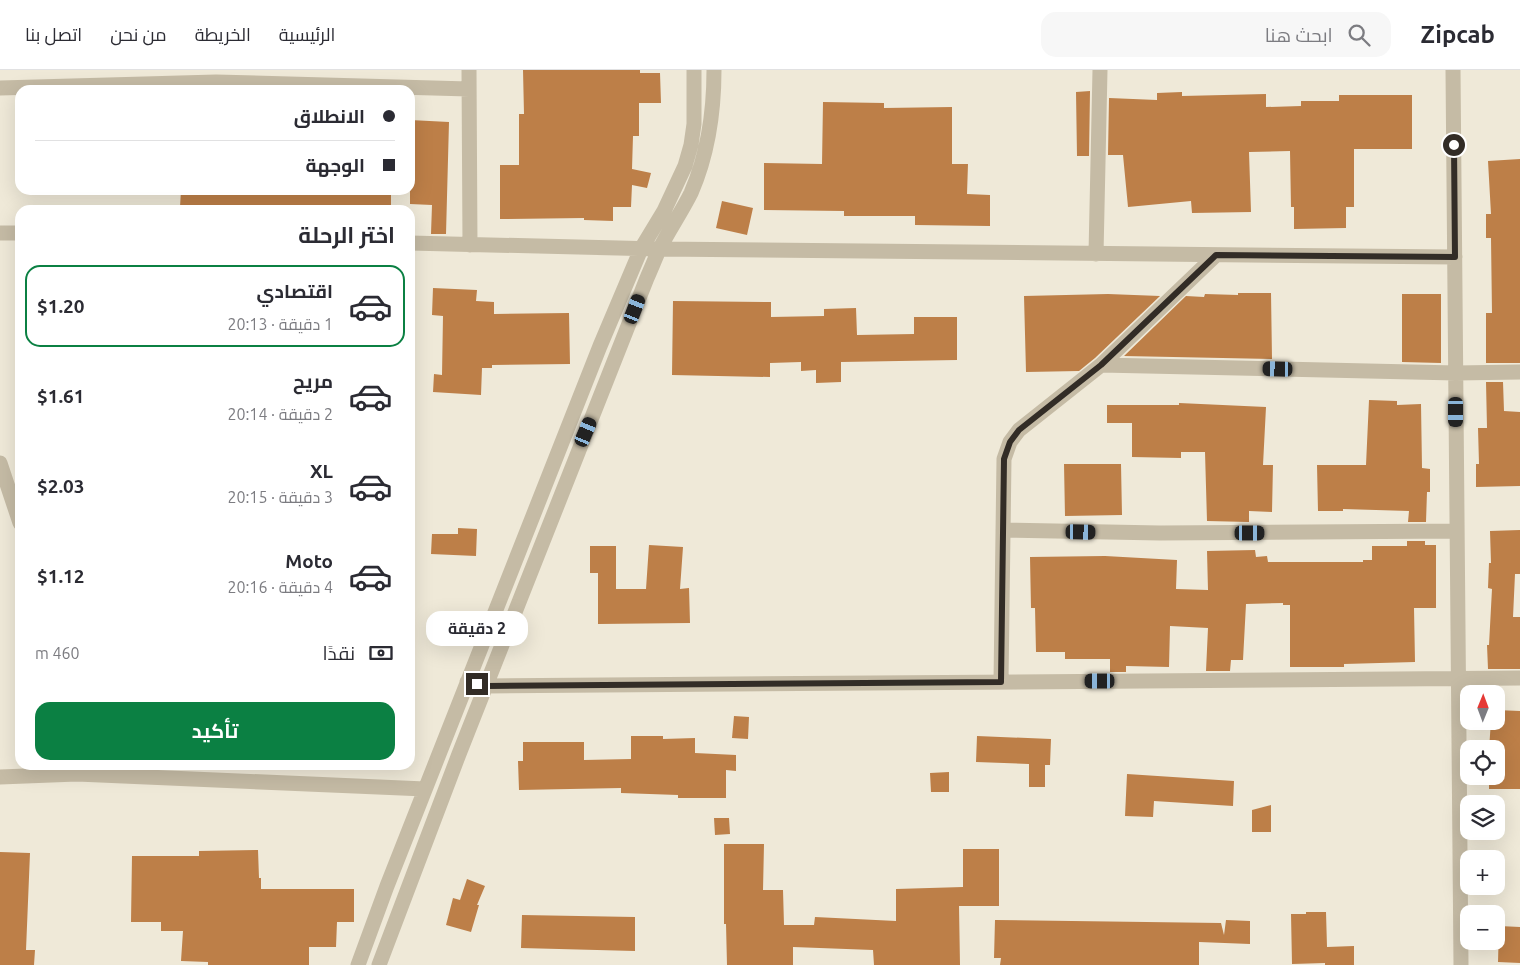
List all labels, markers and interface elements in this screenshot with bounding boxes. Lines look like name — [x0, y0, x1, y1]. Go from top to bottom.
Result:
search box — [1041, 12, 1391, 57]
icon: search — [1345, 21, 1373, 49]
text: Zipcab — [1421, 21, 1495, 48]
text: اتصل بنا — [25, 24, 82, 44]
text: من نحن — [110, 24, 167, 44]
text: الخريطة — [195, 24, 251, 44]
text: الرئيسية — [279, 24, 335, 44]
text: ابحث هنا — [1265, 24, 1333, 46]
text: الانطلاق — [294, 105, 365, 127]
route start — [1443, 134, 1465, 156]
text: الوجهة — [305, 154, 365, 176]
text: اختر الرحلة — [298, 222, 395, 247]
text: اقتصادي — [257, 280, 333, 302]
icon: car — [348, 284, 393, 329]
car — [622, 292, 647, 326]
text: $1.20 — [37, 295, 85, 317]
text: 1 دقيقة · 20:13 — [227, 315, 333, 333]
car — [1262, 361, 1293, 377]
text: مريح — [293, 370, 333, 392]
icon: car — [348, 374, 393, 419]
text: $1.61 — [37, 385, 85, 407]
car — [1448, 397, 1463, 427]
text: 2 دقيقة · 20:14 — [227, 405, 333, 423]
car — [573, 415, 598, 449]
text: XL — [310, 460, 333, 482]
icon: car — [348, 464, 393, 509]
text: $2.03 — [37, 475, 85, 497]
text: 3 دقيقة · 20:15 — [227, 488, 333, 506]
car — [1065, 524, 1096, 540]
car — [1235, 526, 1265, 541]
text: Moto — [285, 550, 333, 572]
icon: car — [348, 554, 393, 599]
text: $1.12 — [37, 565, 85, 587]
text: 4 دقيقة · 20:16 — [227, 578, 333, 596]
callout: 2 دقيقة — [426, 612, 528, 646]
text: 2 دقيقة — [448, 619, 506, 637]
icon: cash — [367, 639, 395, 667]
text: نقدًا — [323, 642, 355, 664]
text: 460 m — [35, 644, 80, 662]
route end — [466, 673, 488, 695]
car — [1085, 674, 1115, 689]
north arrow — [1460, 685, 1505, 730]
map controls — [1460, 685, 1505, 950]
button: تأكيد — [35, 702, 395, 760]
button: locate — [1460, 740, 1505, 785]
button: layers — [1460, 795, 1505, 840]
button: + — [1460, 850, 1505, 895]
button: − — [1460, 905, 1505, 950]

